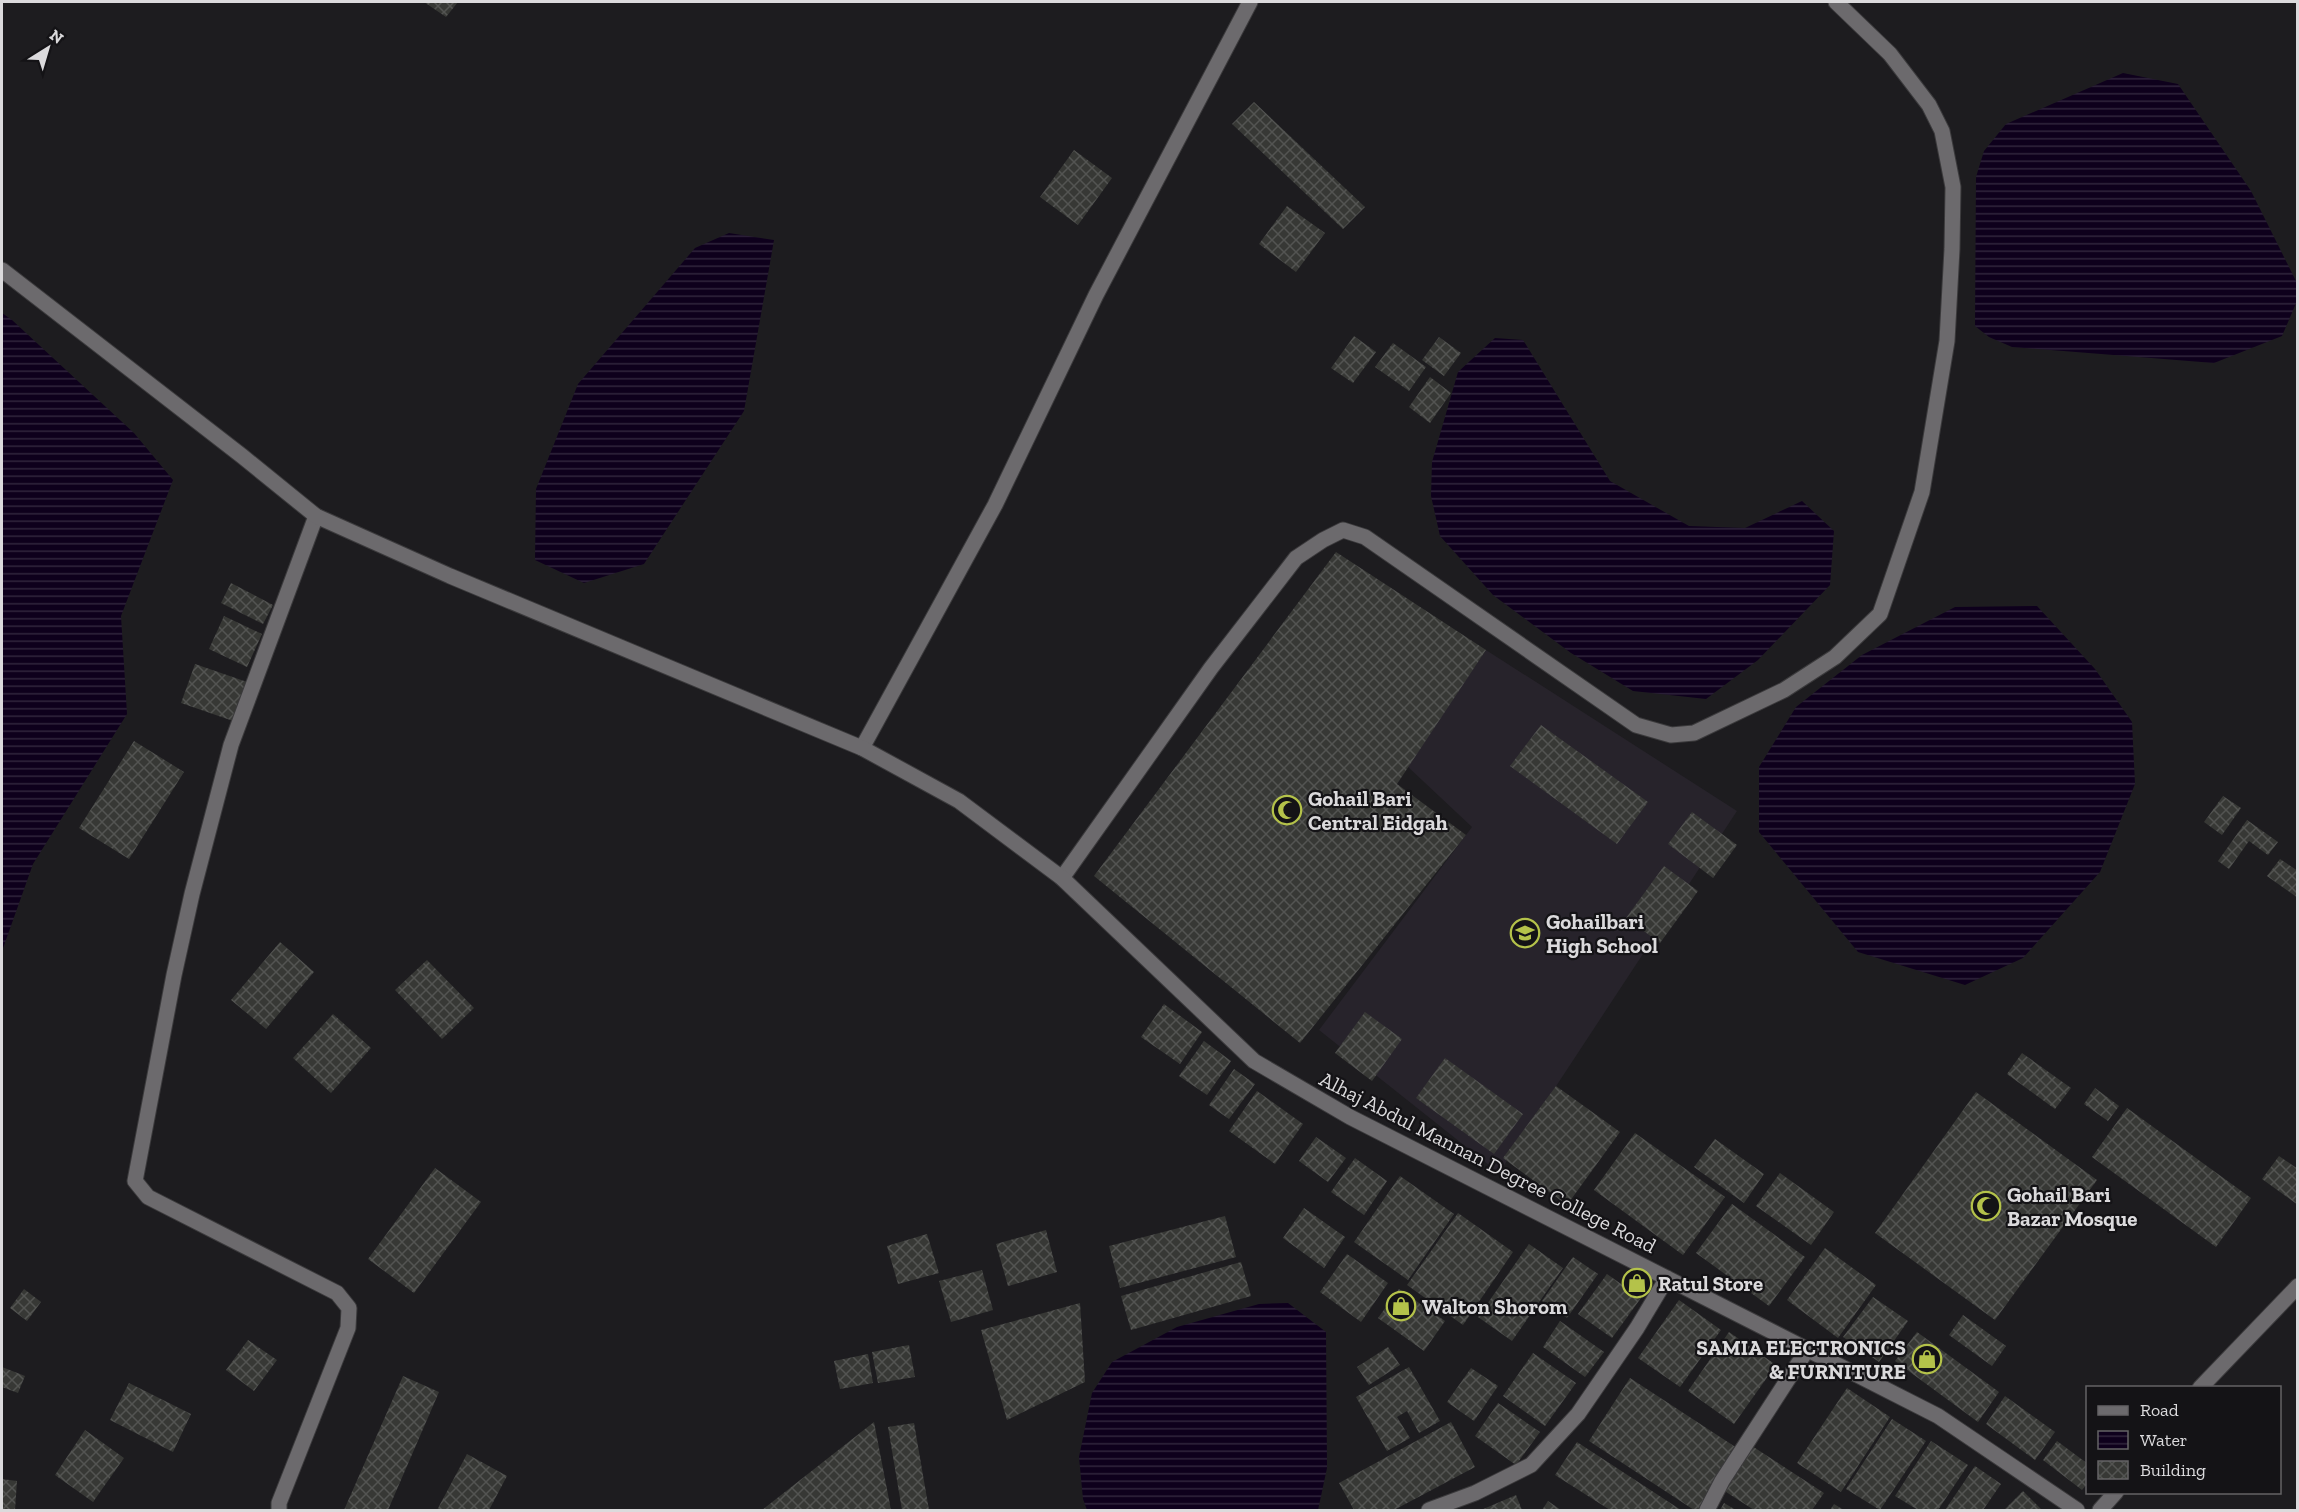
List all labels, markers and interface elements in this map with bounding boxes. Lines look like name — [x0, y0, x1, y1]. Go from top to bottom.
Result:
north arrow — [18, 18, 78, 78]
text: N — [46, 25, 67, 48]
place label: Gohail Bari Central Eidgah — [1308, 786, 1448, 835]
mosque icon: Gohail Bari Central Eidgah — [1271, 794, 1303, 826]
place label: Gohailbari High School — [1546, 909, 1658, 958]
school or university icon: Gohailbari High School — [1509, 917, 1541, 949]
street label: Alhaj Abdul Mannan Degree College Road — [1315, 1066, 1661, 1259]
place label: Gohail Bari Bazar Mosque — [2007, 1182, 2137, 1231]
mosque icon: Gohail Bari Bazar Mosque — [1970, 1190, 2002, 1222]
shop icon: Ratul Store — [1621, 1267, 1653, 1299]
place label: Ratul Store — [1658, 1271, 1763, 1296]
shop icon: Walton Shorom — [1385, 1290, 1417, 1322]
place label: Walton Shorom — [1422, 1294, 1568, 1319]
place label: SAMIA ELECTRONICS & FURNITURE — [1696, 1335, 1906, 1384]
shop icon: SAMIA ELECTRONICS & FURNITURE — [1911, 1343, 1943, 1375]
legend — [2086, 1386, 2281, 1494]
text: Road — [2140, 1399, 2179, 1421]
text: Water — [2140, 1429, 2187, 1451]
text: Building — [2140, 1459, 2206, 1481]

